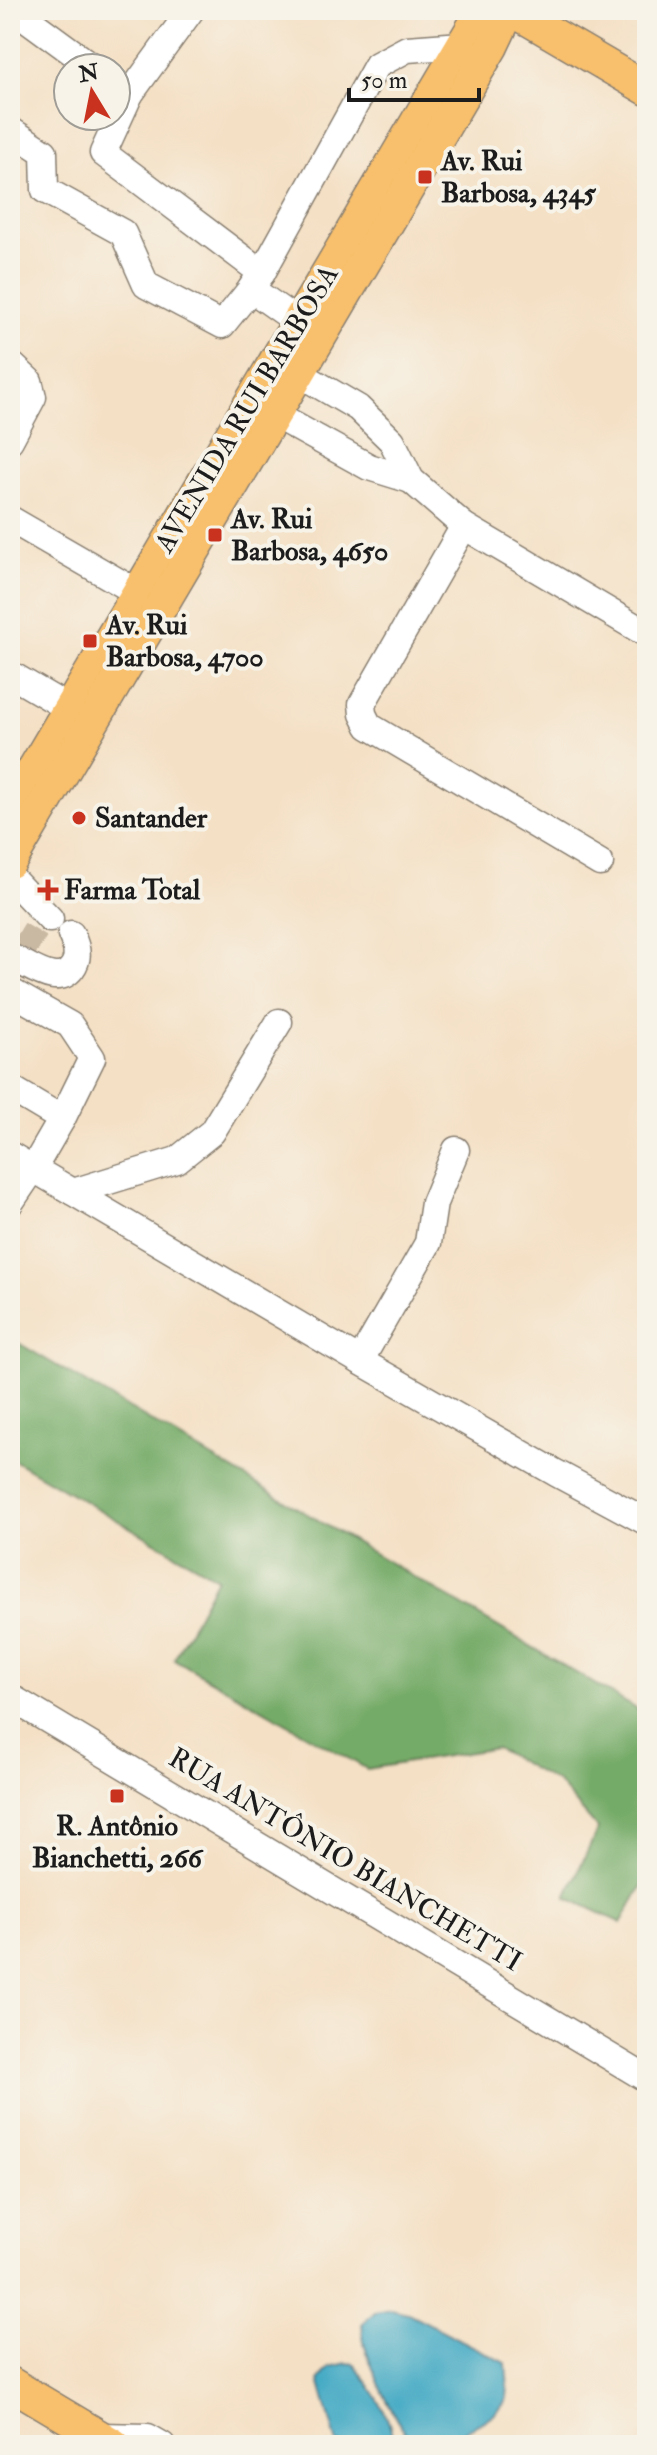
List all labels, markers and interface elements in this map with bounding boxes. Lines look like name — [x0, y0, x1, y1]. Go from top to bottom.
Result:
north arrow — [52, 52, 132, 132]
scale bar — [349, 52, 479, 102]
text: N — [76, 58, 101, 89]
text: 50 m — [361, 65, 408, 96]
place label: Av. Rui Barbosa, 4345 — [440, 144, 597, 211]
marker: Av. Rui Barbosa, 4345 — [416, 168, 434, 186]
street label: AVENIDA RUI BARBOSA — [147, 259, 347, 560]
place label: Av. Rui Barbosa, 4650 — [230, 502, 388, 569]
marker: Av. Rui Barbosa, 4650 — [206, 526, 224, 544]
place label: Av. Rui Barbosa, 4700 — [105, 608, 264, 675]
marker: Av. Rui Barbosa, 4700 — [81, 632, 99, 650]
place label: Santander — [95, 801, 208, 836]
marker: Santander — [70, 809, 88, 827]
place label: Farma Total — [64, 873, 201, 908]
marker: Farma Total — [39, 881, 57, 899]
street label: RUA ANTÔNIO BIANCHETTI — [162, 1740, 528, 1980]
marker: R. Antônio Bianchetti, 266 — [108, 1787, 126, 1805]
place label: R. Antônio Bianchetti, 266 — [32, 1809, 204, 1876]

